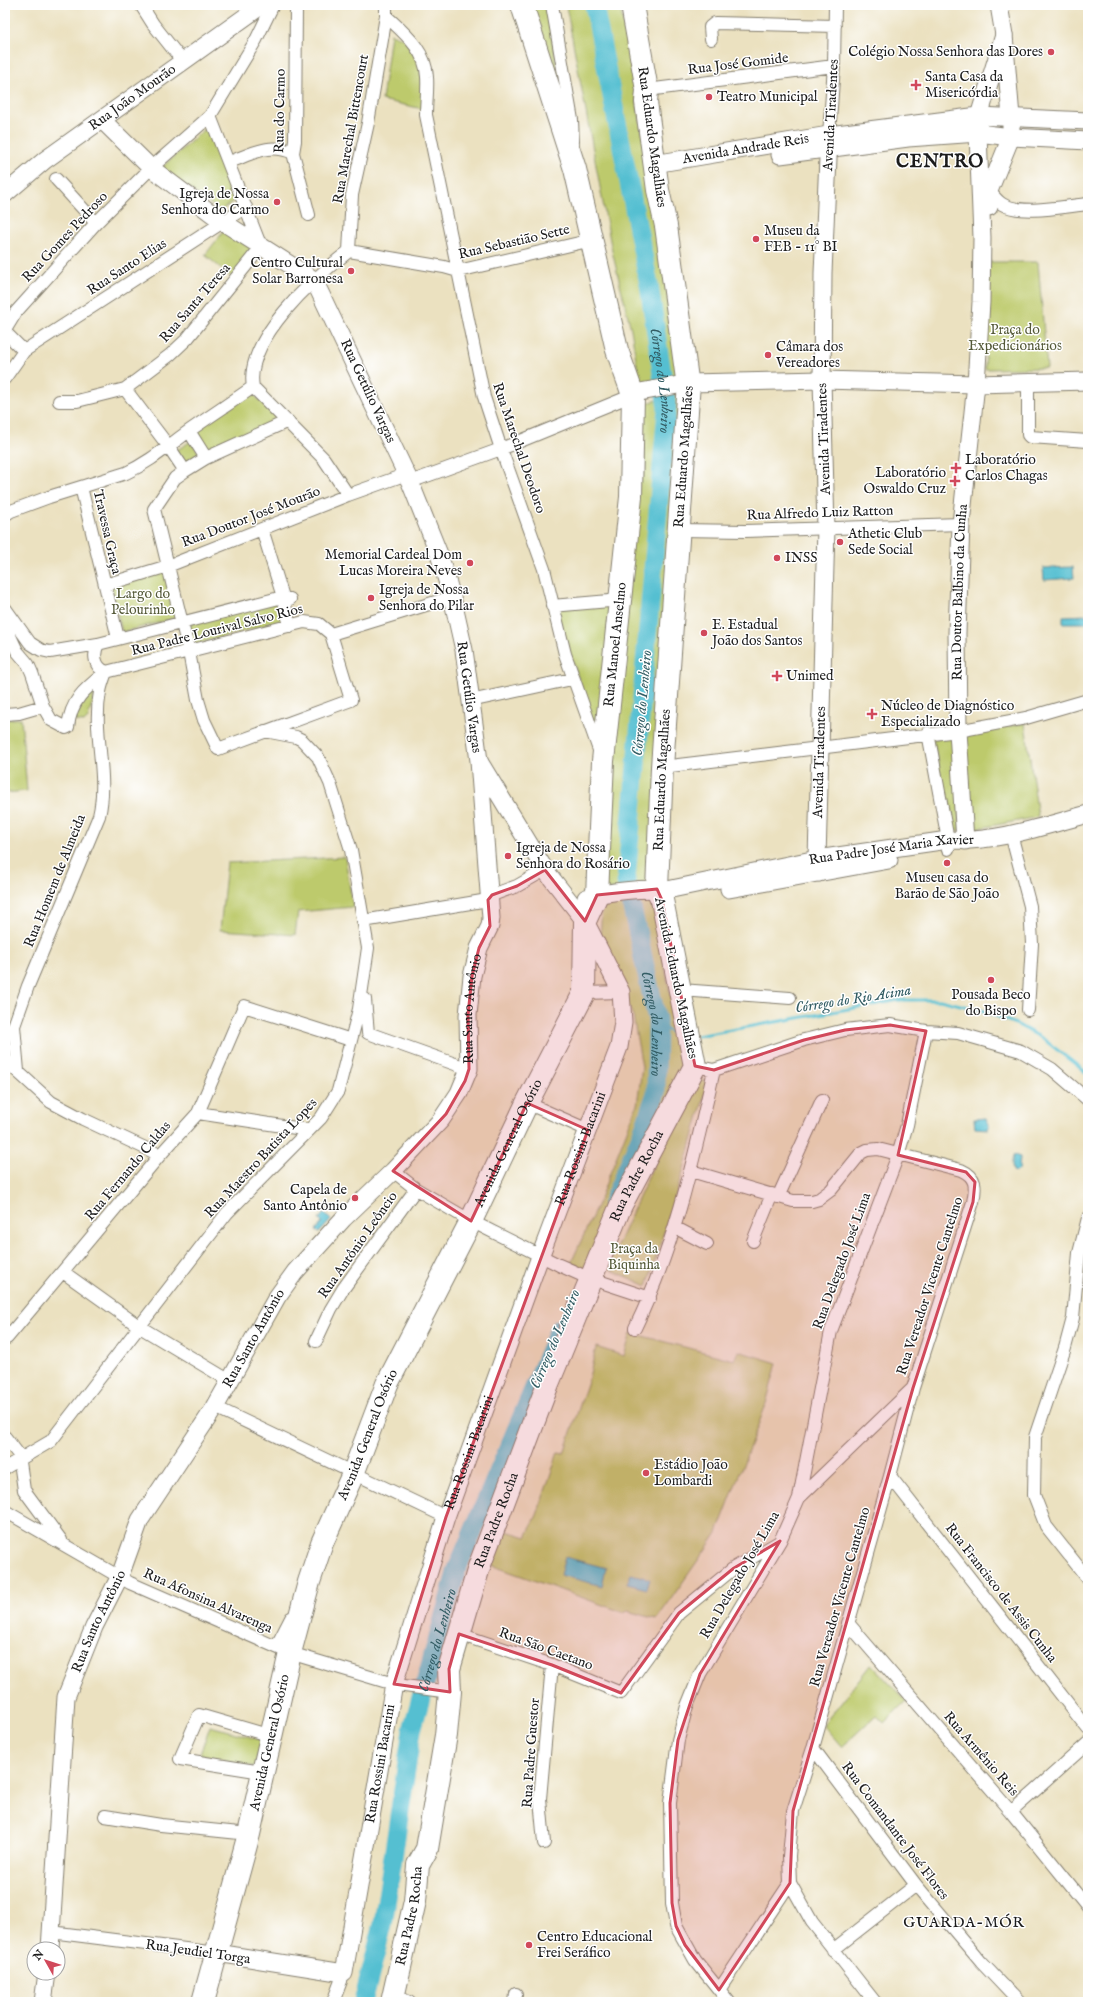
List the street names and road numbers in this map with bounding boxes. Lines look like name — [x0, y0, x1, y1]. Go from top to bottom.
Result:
street label: Rua José Gomide — [687, 49, 790, 79]
street label: Rua Marechal Bittencourt — [329, 53, 373, 205]
street label: Avenida Tiradentes — [819, 59, 843, 172]
street label: Rua João Mourão — [85, 60, 180, 135]
street label: Rua Eduardo Magalhães — [633, 65, 671, 209]
street label: Rua do Carmo — [270, 68, 290, 153]
street label: Avenida Andrade Reis — [680, 129, 810, 168]
street label: Rua Gomes Pedroso — [18, 187, 112, 286]
street label: Rua Sebastião Sette — [457, 220, 572, 264]
street label: Rua Santo Elias — [84, 235, 170, 299]
street label: Rua Santa Teresa — [156, 259, 235, 346]
street label: Rua Getúlio Vargas — [336, 336, 400, 446]
street label: Rua Marechal Deodoro — [488, 380, 550, 516]
street label: Avenida Tiradentes — [813, 383, 835, 496]
street label: Rua Eduardo Magalhães — [670, 385, 698, 528]
street label: Rua Doutor José Mourão — [179, 482, 323, 552]
street label: Travessa Graça — [89, 488, 126, 577]
street label: Rua Alfredo Luiz Ratton — [746, 501, 894, 525]
street label: Rua Doutor Balbino da Cunha — [948, 502, 972, 681]
street label: Rua Manoel Anselmo — [600, 581, 631, 708]
street label: Rua Padre Lourival Salvo Rios — [129, 600, 305, 660]
street label: Rua Getúlio Vargas — [452, 640, 486, 754]
street label: Avenida Tiradentes — [809, 706, 830, 819]
street label: Rua Eduardo Magalhães — [650, 708, 675, 851]
street label: Rua Homem de Almeida — [20, 811, 90, 950]
street label: Rua Padre José Maria Xavier — [807, 831, 974, 869]
street label: Avenida Eduardo Magalhães — [650, 895, 702, 1060]
street label: Rua Santo Antônio — [459, 951, 486, 1064]
street label: Avenida General Osório — [470, 1076, 547, 1211]
street label: Rua Rossini Bacarini — [551, 1089, 610, 1208]
street label: Rua Maestro Batista Lopes — [201, 1094, 321, 1222]
street label: Rua Fernando Caldas — [81, 1117, 175, 1225]
street label: Rua Padre Rocha — [606, 1126, 669, 1225]
street label: Rua Antônio Leôncio — [314, 1188, 402, 1302]
street label: Rua Delegado José Lima — [809, 1189, 875, 1332]
street label: Rua Vereador Vicente Cantelmo — [893, 1194, 968, 1377]
street label: Rua Santo Antônio — [219, 1285, 289, 1391]
street label: Avenida General Osório — [333, 1366, 402, 1504]
street label: Rua Rossini Bacarini — [440, 1393, 498, 1513]
street label: Rua Padre Rocha — [470, 1469, 523, 1571]
street label: Rua Vereador Vicente Cantelmo — [806, 1504, 874, 1689]
street label: Rua Delegado José Lima — [696, 1507, 784, 1642]
street label: Rua Francisco de Assis Cunha — [941, 1520, 1062, 1667]
street label: Rua Afonsina Alvarenga — [141, 1564, 276, 1638]
street label: Rua Santo Antônio — [68, 1568, 130, 1675]
street label: Rua São Caetano — [496, 1624, 596, 1675]
street label: Avenida General Osório — [245, 1672, 294, 1813]
street label: Rua Padre Guestor — [518, 1697, 544, 1809]
street label: Rua Rossini Bacarini — [361, 1703, 399, 1825]
street label: Rua Armênio Reis — [939, 1708, 1023, 1800]
street label: Rua Comandante José Flores — [837, 1759, 953, 1904]
street label: Rua Padre Rocha — [392, 1865, 427, 1967]
street label: Rua Jeudiel Torga — [144, 1936, 253, 1968]

